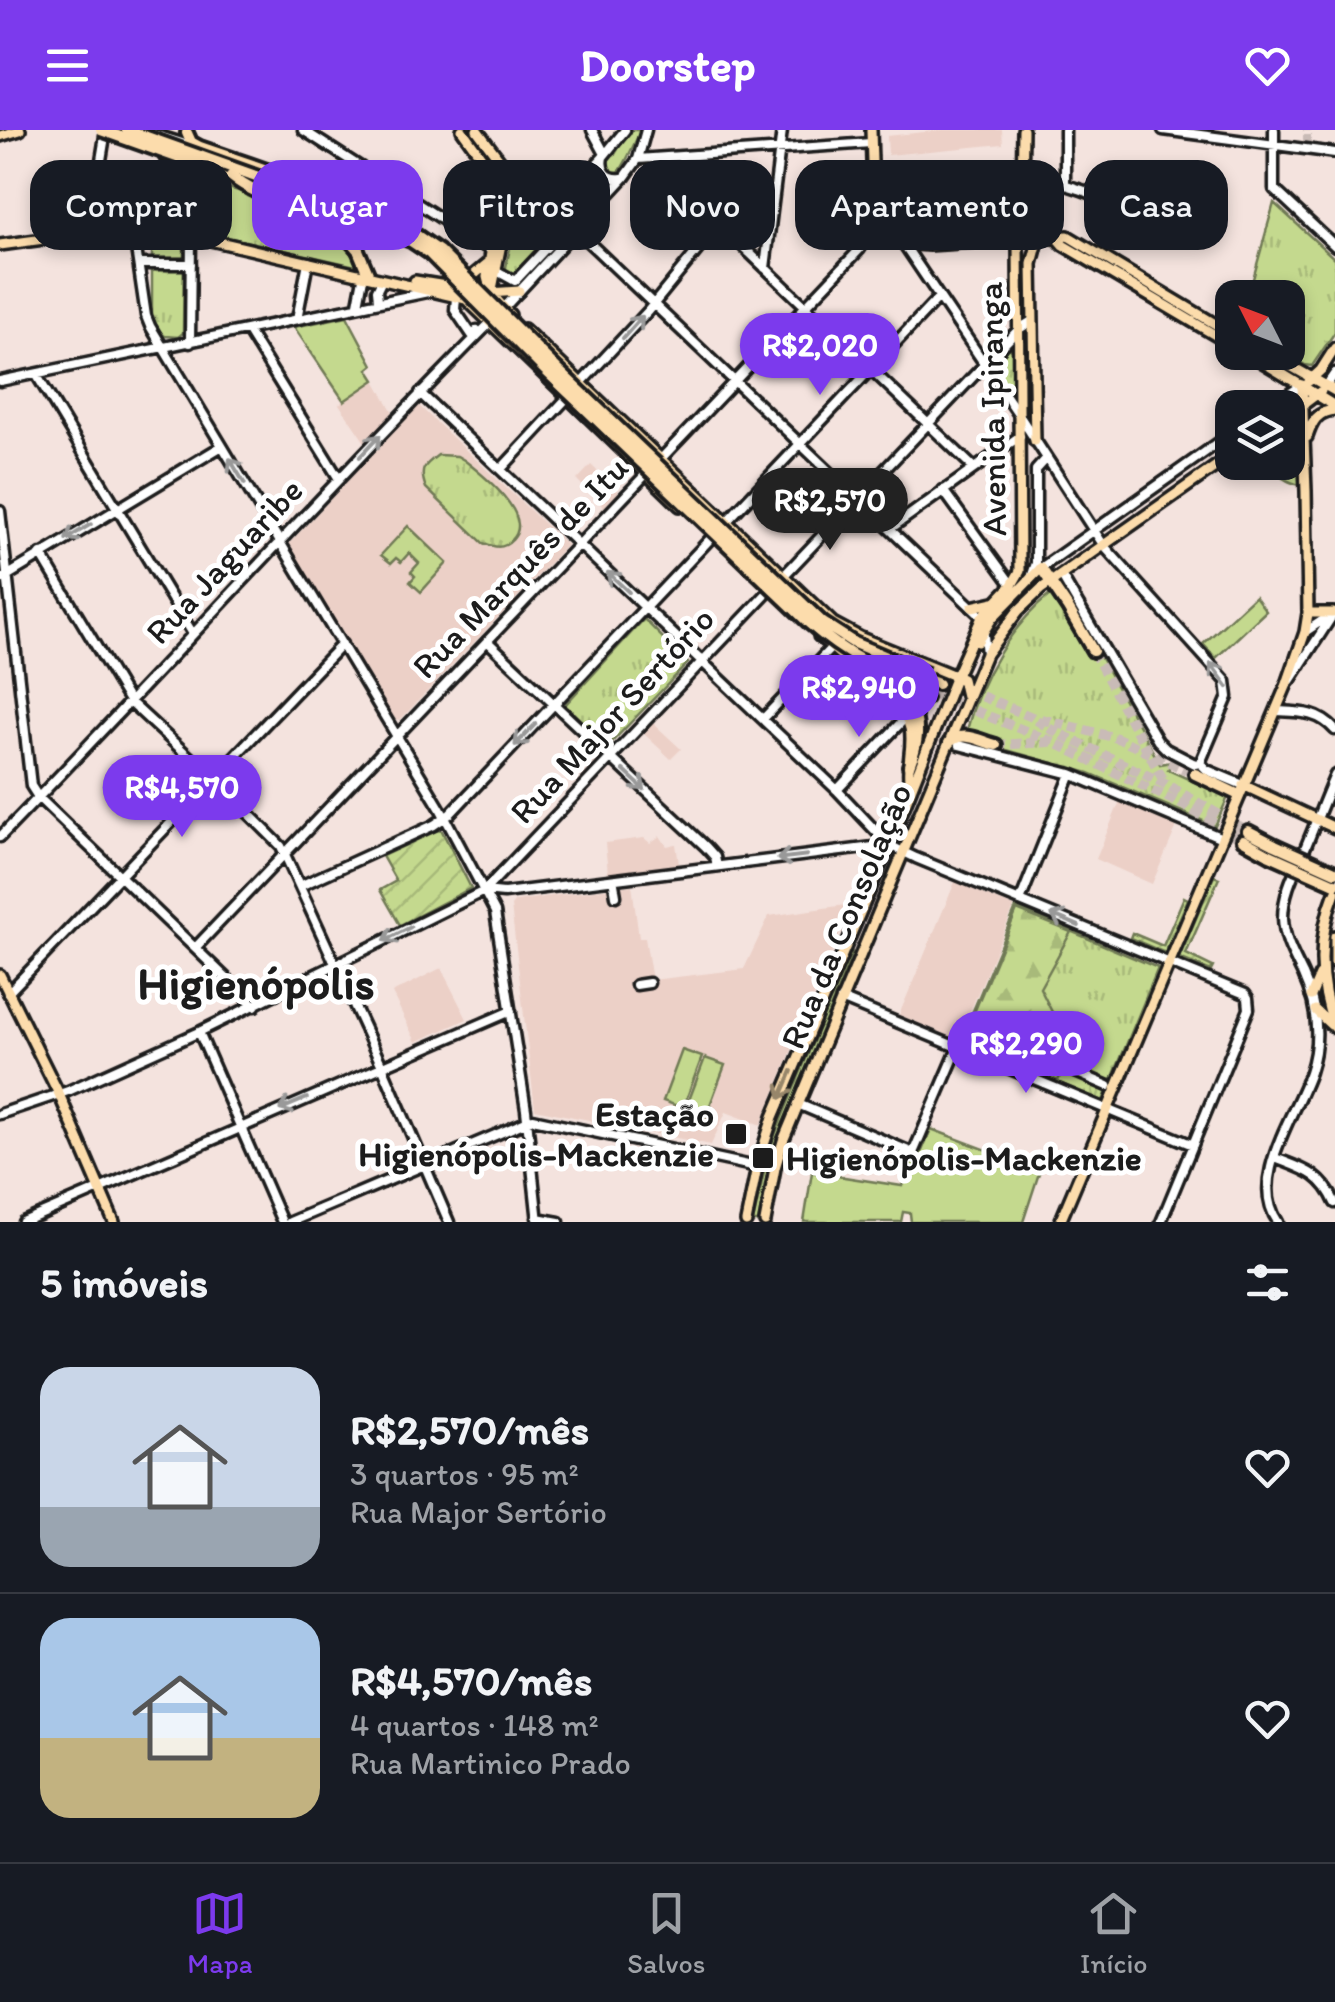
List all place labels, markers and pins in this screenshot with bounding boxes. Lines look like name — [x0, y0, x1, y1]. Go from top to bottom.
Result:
pin: R$2,020 — [728, 313, 912, 398]
pin: R$2,570 — [738, 468, 922, 553]
pin: R$2,940 — [767, 655, 951, 740]
pin: R$4,570 — [90, 755, 274, 840]
pin: R$2,290 — [934, 1011, 1118, 1096]
place label: Estação Higienópolis-Mackenzie — [358, 1093, 714, 1175]
marker: Estação Higienópolis-Mackenzie — [723, 1121, 749, 1147]
place label: Higienópolis-Mackenzie — [786, 1137, 1142, 1179]
marker: Higienópolis-Mackenzie — [750, 1145, 776, 1171]

